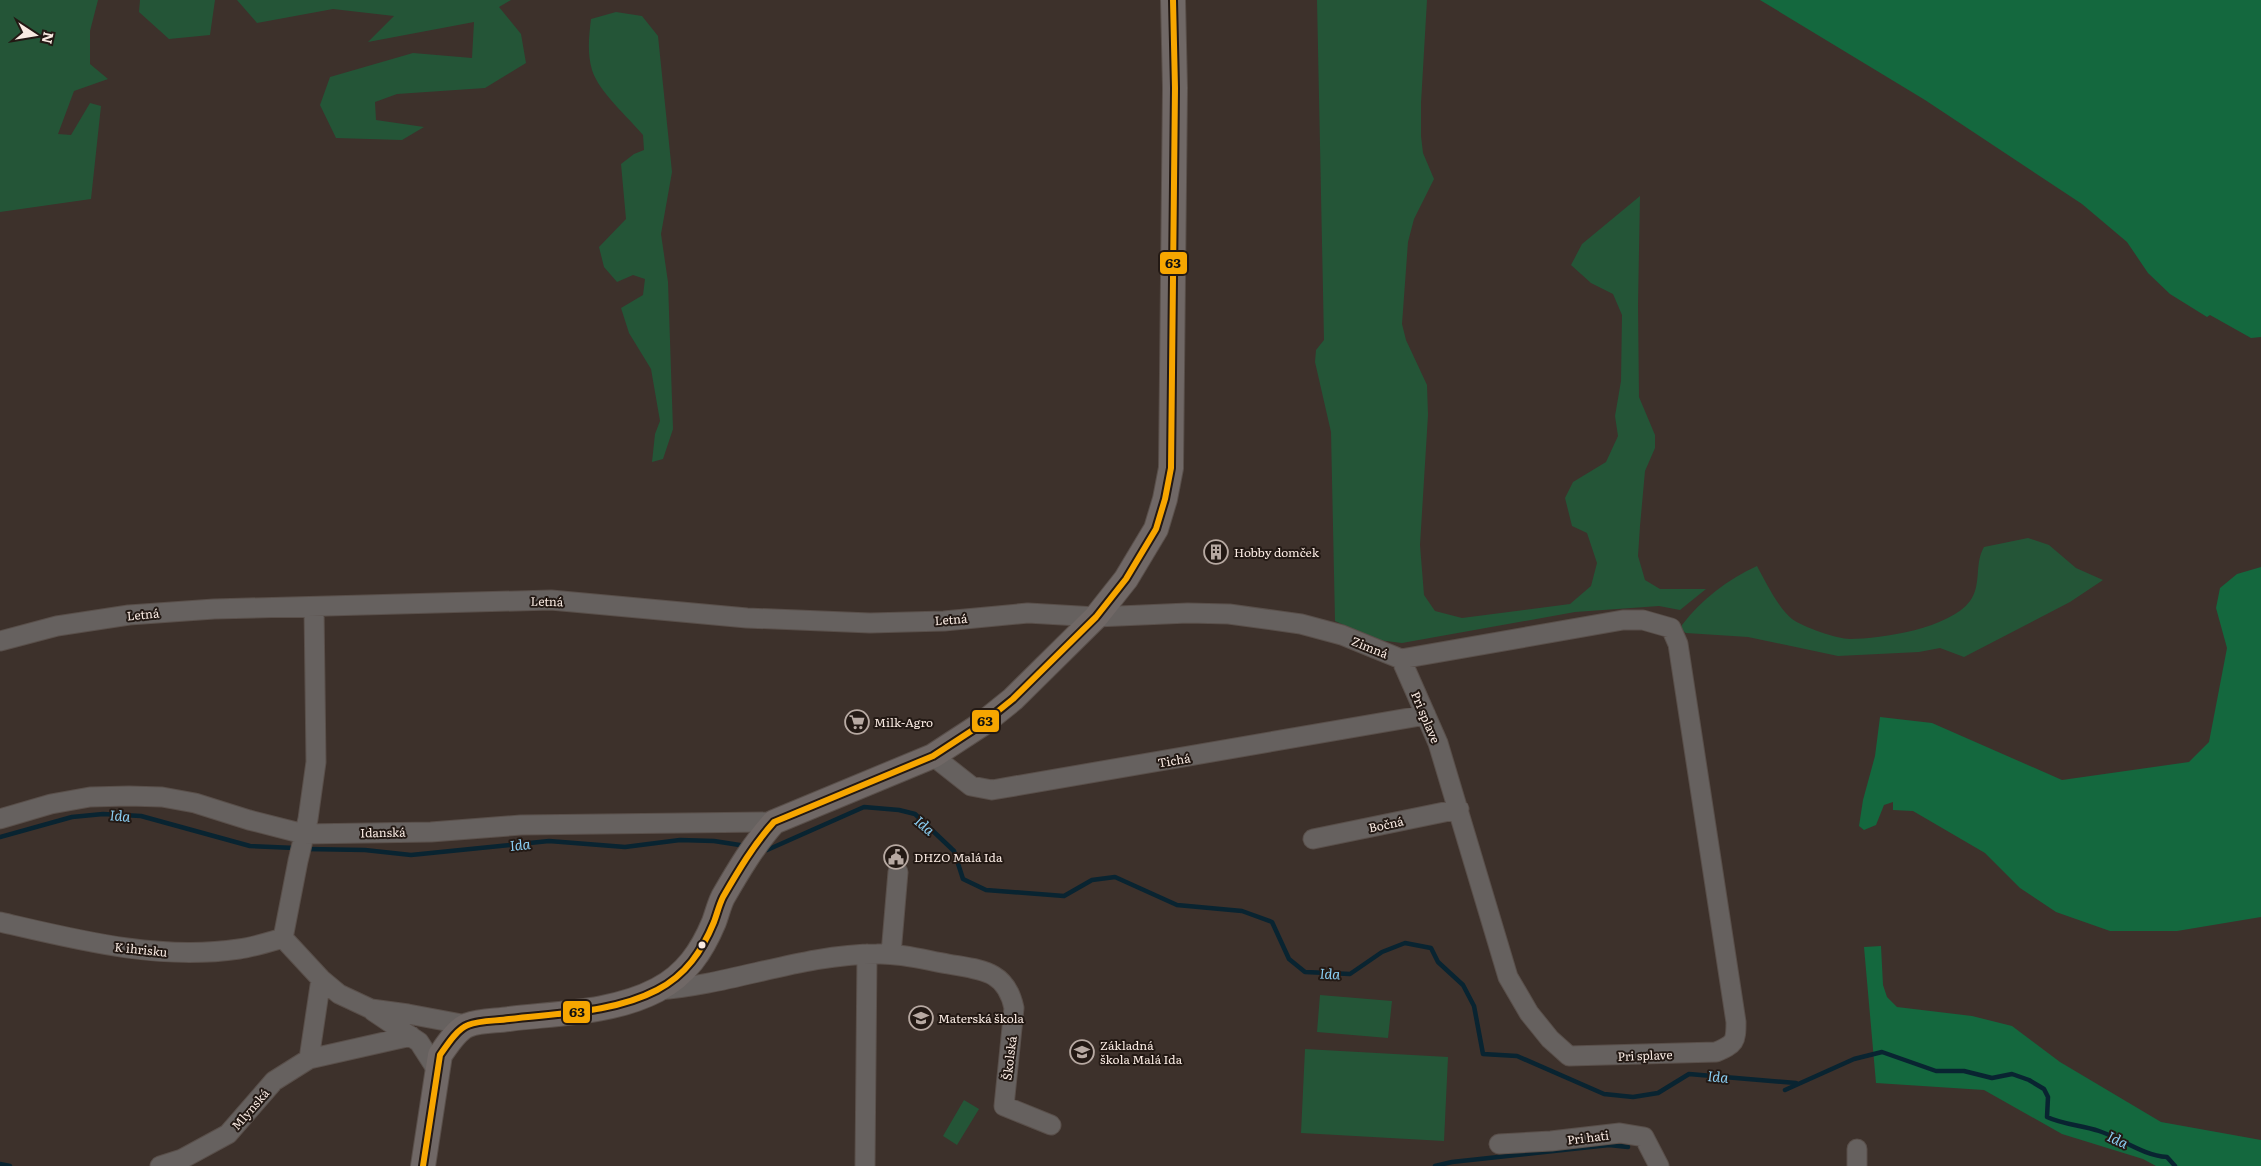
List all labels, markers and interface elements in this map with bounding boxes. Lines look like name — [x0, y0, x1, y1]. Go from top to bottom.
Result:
north arrow — [10, 10, 60, 60]
text: N — [38, 30, 60, 46]
line badge: 63 — [1159, 251, 1188, 275]
text: 63 — [1165, 252, 1181, 272]
building icon: Hobby domček — [1203, 539, 1229, 565]
place label: Hobby domček — [1234, 543, 1320, 561]
street label: Letná — [530, 592, 564, 610]
street label: Letná — [126, 604, 161, 624]
street label: Letná — [934, 609, 968, 629]
street label: Zimná — [1349, 632, 1391, 663]
street label: Pri splave — [1407, 688, 1445, 746]
supermarket icon: Milk-Agro — [844, 709, 870, 735]
line badge: 63 — [971, 709, 1000, 733]
text: 63 — [977, 710, 993, 730]
place label: Milk-Agro — [874, 713, 933, 731]
street label: Tichá — [1156, 748, 1192, 771]
water label: Ida — [109, 804, 131, 826]
water label: Ida — [911, 811, 939, 839]
street label: Bočná — [1367, 811, 1406, 836]
street label: Idanská — [360, 823, 406, 841]
water label: Ida — [509, 833, 531, 855]
public building icon: DHZO Malá Ida — [883, 844, 909, 870]
place label: DHZO Malá Ida — [914, 848, 1003, 866]
street label: K ihrisku — [114, 937, 169, 961]
unlabelled marker — [697, 940, 707, 950]
water label: Ida — [1319, 962, 1341, 984]
line badge: 63 — [562, 1000, 591, 1024]
text: 63 — [569, 1001, 585, 1021]
school or university icon: Materská škola — [908, 1005, 934, 1031]
place label: Materská škola — [938, 1009, 1025, 1027]
street label: Školská — [997, 1034, 1021, 1081]
place label: Základná škola Malá Ida — [1100, 1036, 1183, 1068]
school or university icon: Základná škola Malá Ida — [1069, 1039, 1095, 1065]
street label: Pri splave — [1617, 1045, 1673, 1065]
water label: Ida — [1707, 1065, 1729, 1087]
street label: Mlynská — [227, 1084, 273, 1134]
street label: Pri hati — [1566, 1125, 1610, 1149]
water label: Ida — [2104, 1126, 2132, 1152]

